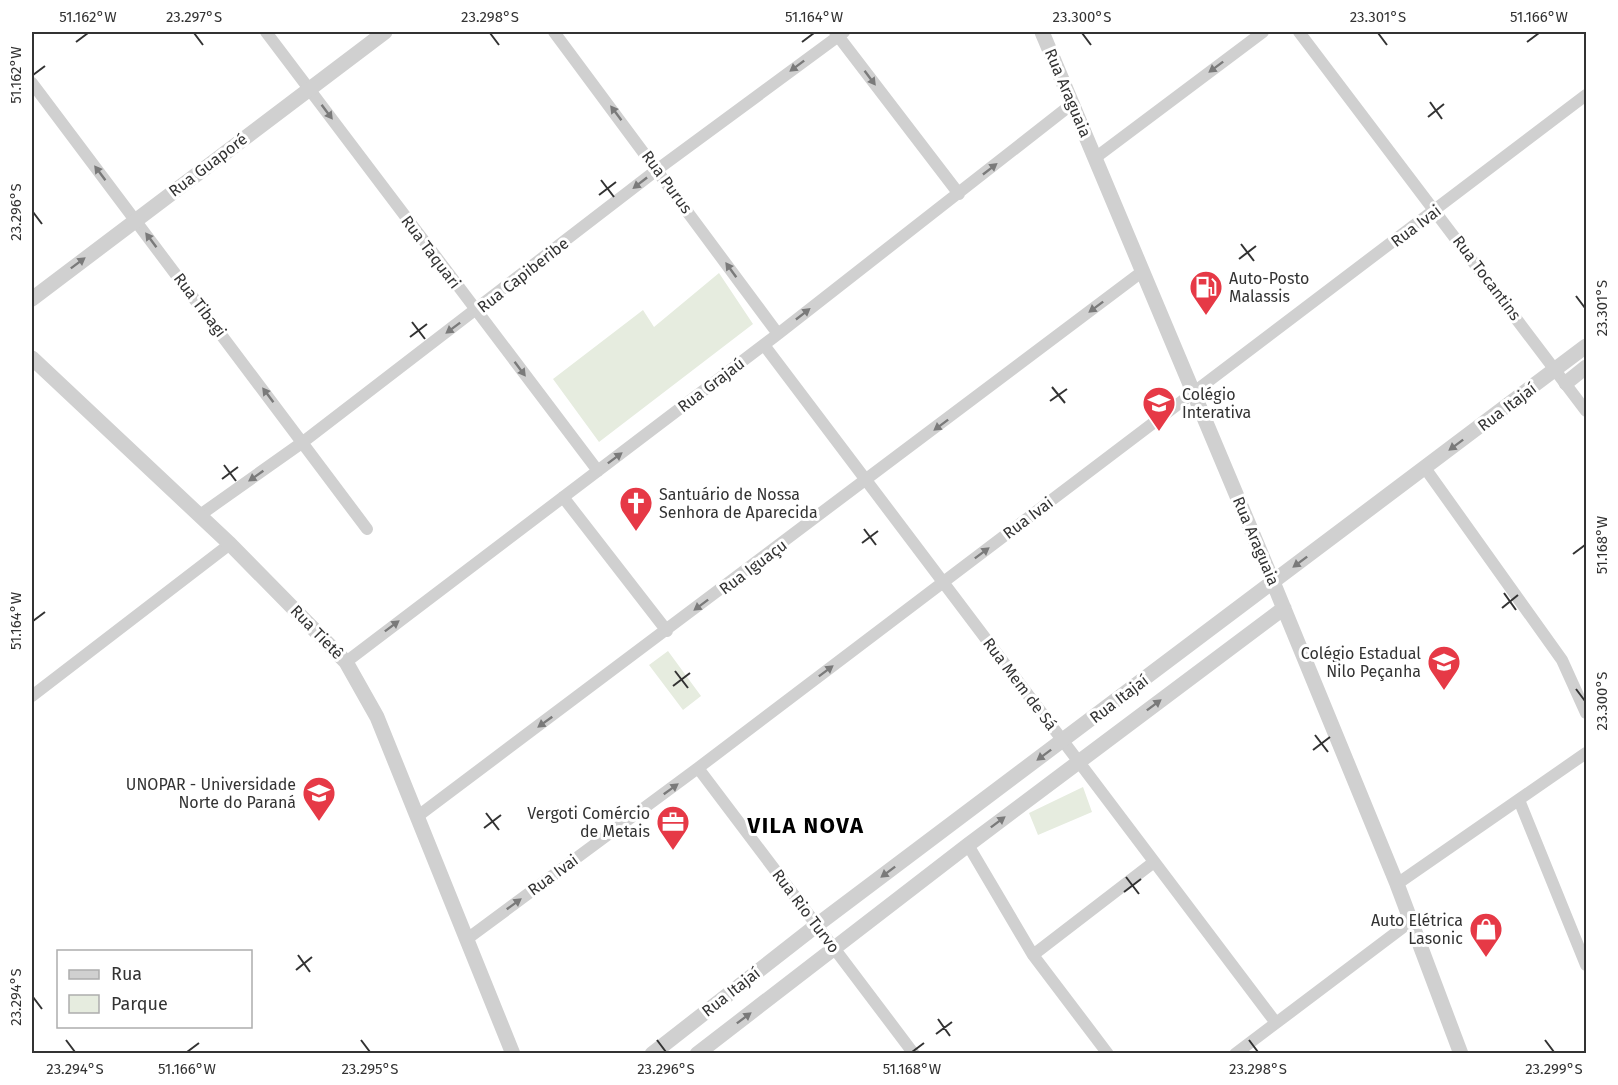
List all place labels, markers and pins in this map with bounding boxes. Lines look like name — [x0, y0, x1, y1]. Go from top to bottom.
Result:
fuel station icon: Auto-Posto Malassis — [1188, 269, 1224, 316]
place label: Auto-Posto Malassis — [1229, 269, 1309, 306]
school or university icon: Colégio Interativa — [1141, 385, 1177, 432]
place label: Colégio Interativa — [1182, 385, 1251, 422]
church icon: Santuário de Nossa Senhora de Aparecida — [618, 485, 654, 532]
place label: Santuário de Nossa Senhora de Aparecida — [659, 485, 818, 522]
place label: Colégio Estadual Nilo Peçanha — [1301, 644, 1421, 682]
school or university icon: Colégio Estadual Nilo Peçanha — [1426, 644, 1462, 691]
place label: UNOPAR - Universidade Norte do Paraná — [126, 775, 296, 812]
school or university icon: UNOPAR - Universidade Norte do Paraná — [301, 775, 337, 822]
place label: Vergoti Comércio de Metais — [527, 804, 650, 841]
office icon: Vergoti Comércio de Metais — [655, 804, 691, 851]
place label: Auto Elétrica Lasonic — [1371, 911, 1463, 948]
shop icon: Auto Elétrica Lasonic — [1468, 911, 1504, 958]

